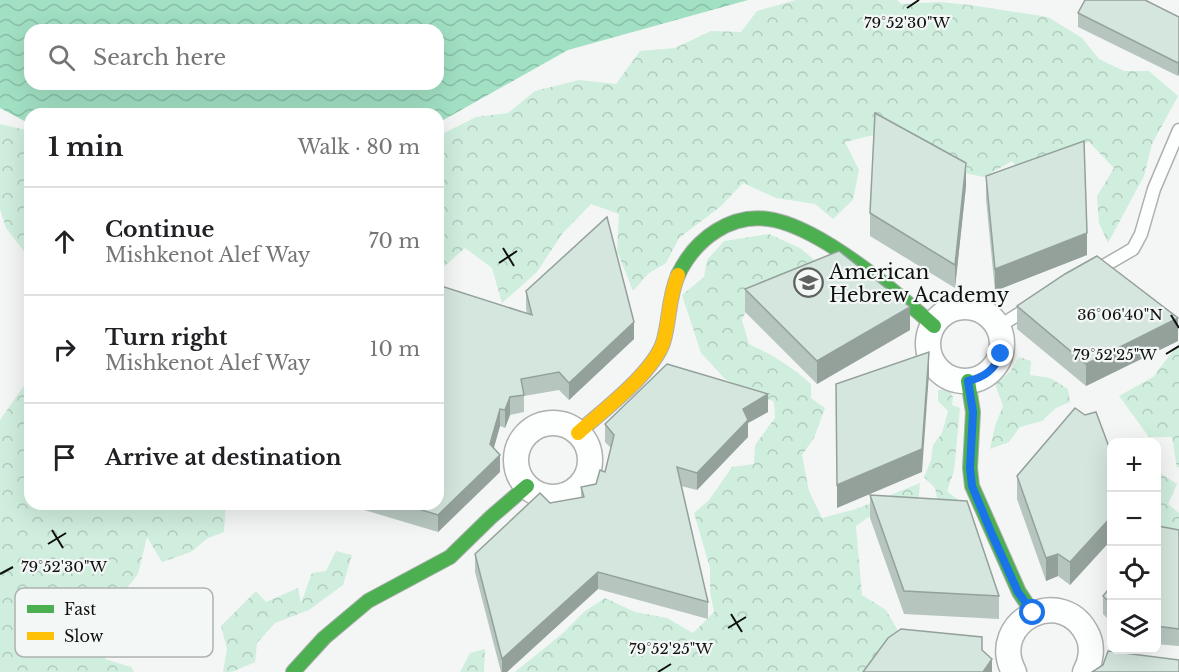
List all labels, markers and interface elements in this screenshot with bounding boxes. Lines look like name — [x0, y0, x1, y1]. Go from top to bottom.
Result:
text: 79°52'30"W — [864, 13, 950, 32]
search box — [24, 24, 444, 90]
icon: search — [45, 41, 78, 74]
text: Search here — [93, 44, 226, 71]
text: 1 min — [48, 131, 123, 163]
text: Walk · 80 m — [298, 135, 420, 159]
text: Continue — [105, 216, 214, 243]
icon: ahead — [48, 225, 81, 258]
text: 70 m — [368, 229, 420, 253]
text: Mishkenot Alef Way — [105, 243, 311, 267]
place label: American Hebrew Academy — [828, 260, 1009, 307]
school or university icon: American Hebrew Academy — [792, 267, 824, 299]
text: 36°06'40"N — [1077, 305, 1163, 324]
text: Turn right — [105, 324, 227, 351]
icon: right — [48, 333, 81, 366]
text: 10 m — [370, 337, 420, 361]
route end — [987, 340, 1013, 366]
text: 79°52'25"W — [1073, 345, 1157, 364]
text: Mishkenot Alef Way — [105, 351, 311, 375]
map controls — [1107, 438, 1161, 654]
button: + — [1107, 438, 1161, 492]
icon: arrive — [48, 441, 81, 474]
text: Arrive at destination — [105, 444, 342, 471]
button: − — [1107, 492, 1161, 546]
button: locate — [1107, 546, 1161, 600]
text: 79°52'30"W — [21, 557, 107, 576]
legend — [15, 588, 213, 657]
text: Fast — [64, 599, 96, 619]
route start — [1019, 599, 1045, 625]
button: layers — [1107, 600, 1161, 654]
text: Slow — [64, 626, 104, 646]
text: 79°52'25"W — [629, 639, 713, 658]

